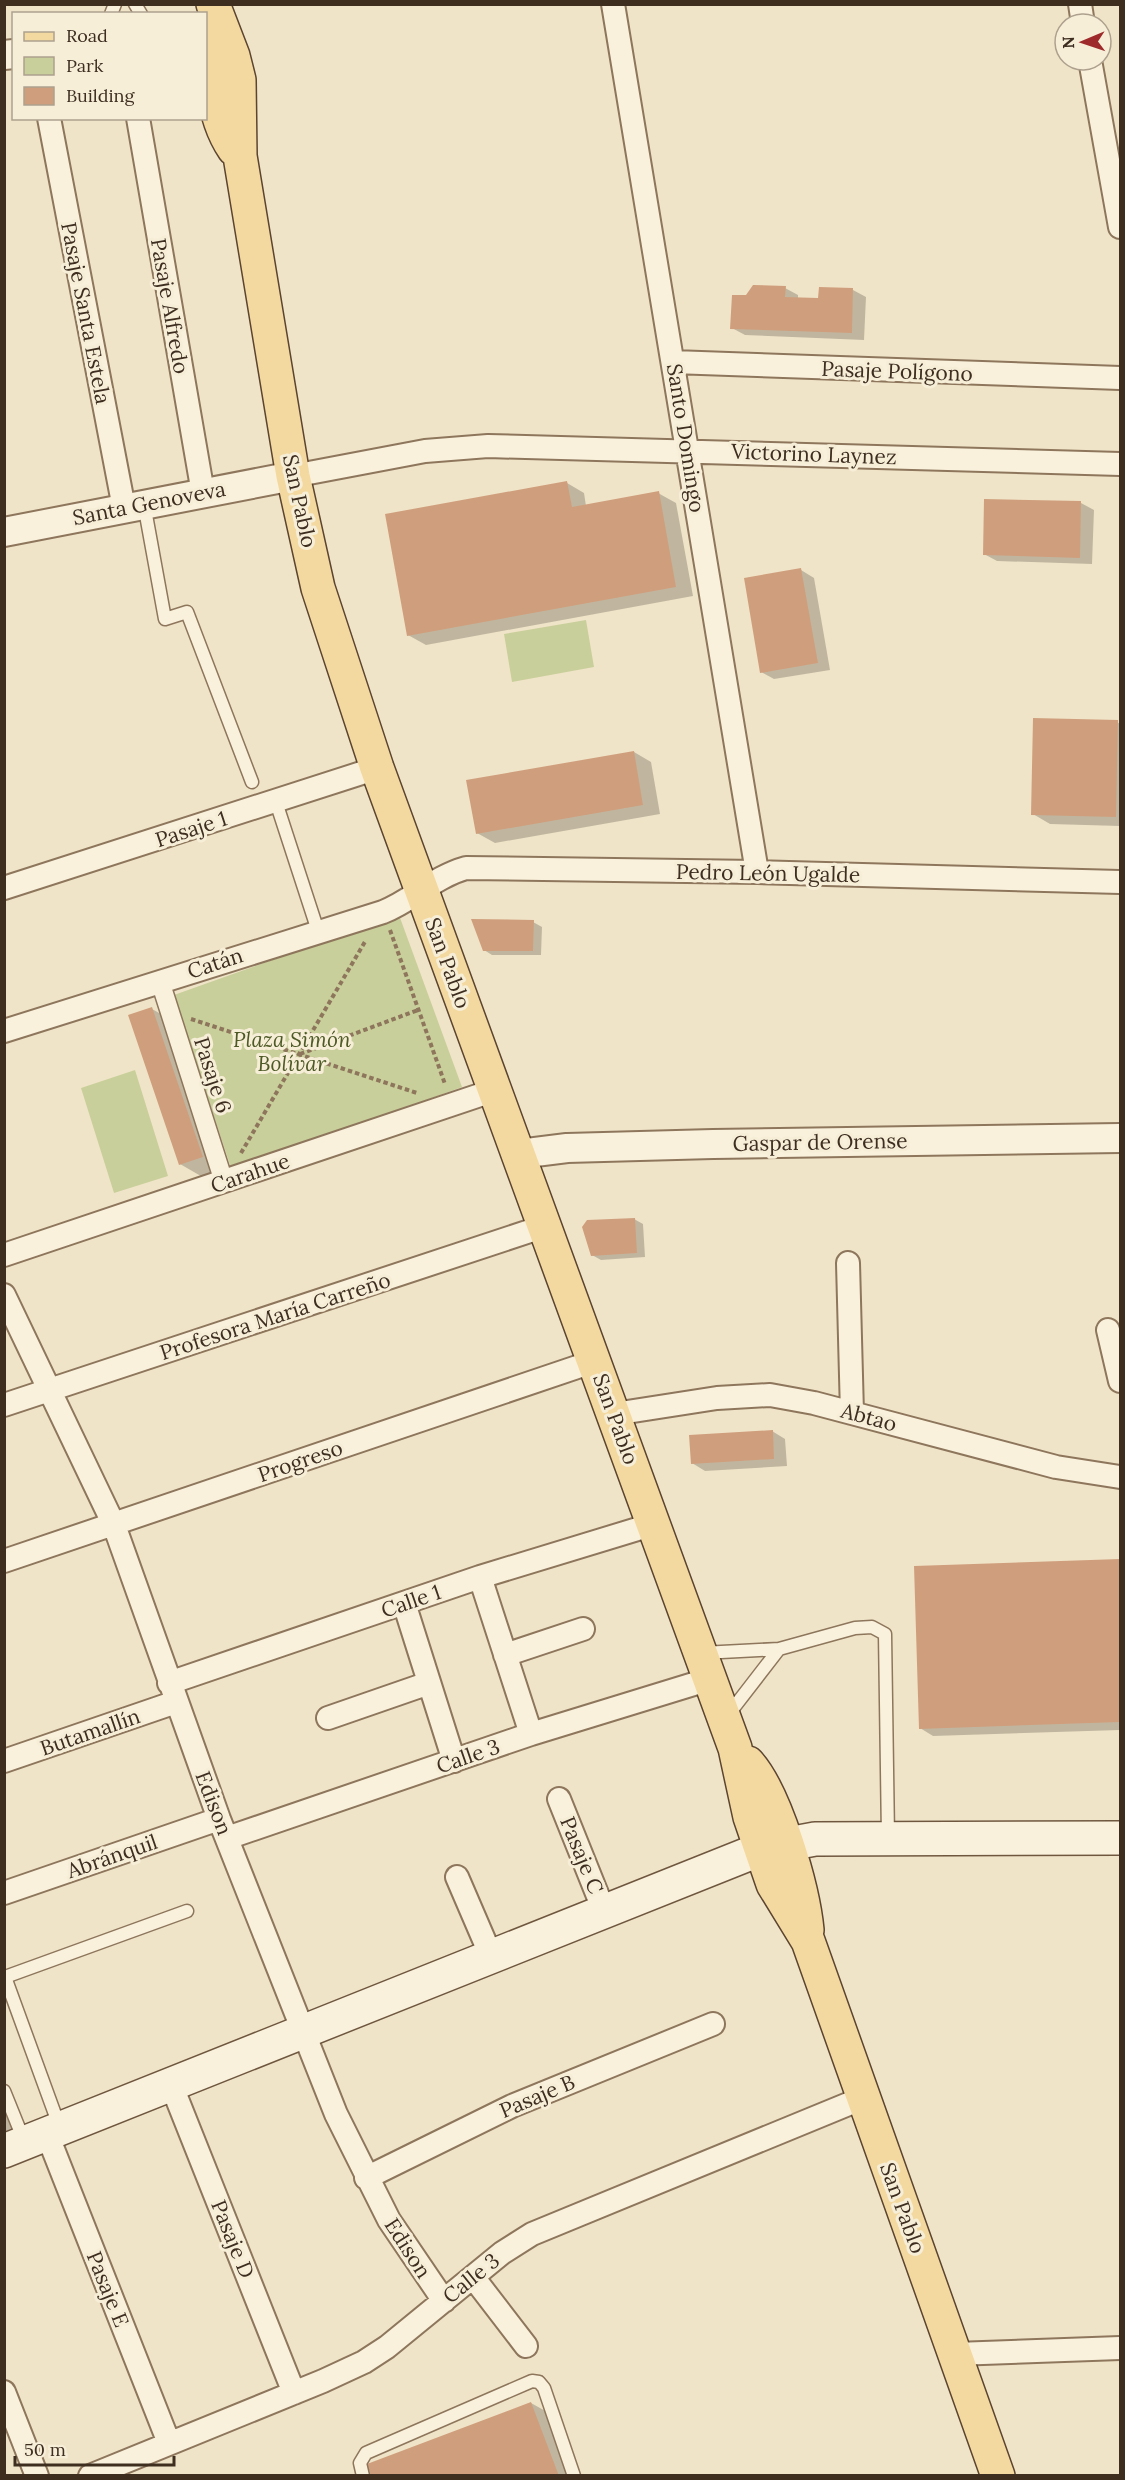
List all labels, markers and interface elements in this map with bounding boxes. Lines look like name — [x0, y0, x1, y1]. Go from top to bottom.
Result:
legend — [12, 12, 207, 120]
north arrow — [1053, 12, 1113, 72]
text: Road — [66, 24, 108, 47]
text: N — [1058, 36, 1078, 49]
text: Park — [66, 54, 104, 77]
text: Building — [66, 84, 136, 107]
street label: Pasaje Santa Estela — [55, 220, 117, 407]
street label: Pasaje Alfredo — [145, 236, 195, 376]
street label: Pasaje Polígono — [821, 355, 973, 387]
street label: Santo Domingo — [661, 362, 711, 514]
street label: Victorino Laynez — [730, 438, 897, 470]
street label: San Pablo — [277, 452, 323, 550]
street label: Santa Genoveva — [70, 475, 228, 531]
street label: Pasaje 1 — [152, 805, 230, 853]
street label: Pedro León Ugalde — [676, 858, 860, 888]
street label: San Pablo — [419, 914, 477, 1012]
street label: Catán — [184, 941, 247, 985]
park label: Plaza Simón Bolívar — [233, 1026, 351, 1077]
street label: Pasaje 6 — [188, 1033, 238, 1117]
street label: Gaspar de Orense — [732, 1127, 908, 1157]
street label: Carahue — [207, 1147, 293, 1199]
street label: Profesora María Carreño — [156, 1266, 394, 1366]
street label: San Pablo — [587, 1370, 645, 1468]
street label: Abtao — [837, 1396, 900, 1437]
street label: Progreso — [254, 1434, 346, 1488]
street label: Calle 1 — [378, 1578, 444, 1624]
street label: Butamallín — [36, 1702, 144, 1762]
street label: Calle 3 — [433, 1733, 503, 1779]
street label: Edison — [190, 1767, 239, 1839]
street label: Pasaje C — [554, 1812, 610, 1898]
street label: Abránquil — [62, 1828, 161, 1884]
street label: Pasaje B — [495, 2068, 579, 2124]
street label: San Pablo — [874, 2159, 932, 2257]
street label: Pasaje D — [205, 2196, 261, 2282]
street label: Edison — [379, 2213, 438, 2283]
street label: Pasaje E — [81, 2247, 135, 2331]
street label: Calle 3 — [437, 2247, 505, 2309]
scale bar — [15, 2429, 174, 2467]
text: 50 m — [24, 2438, 66, 2461]

